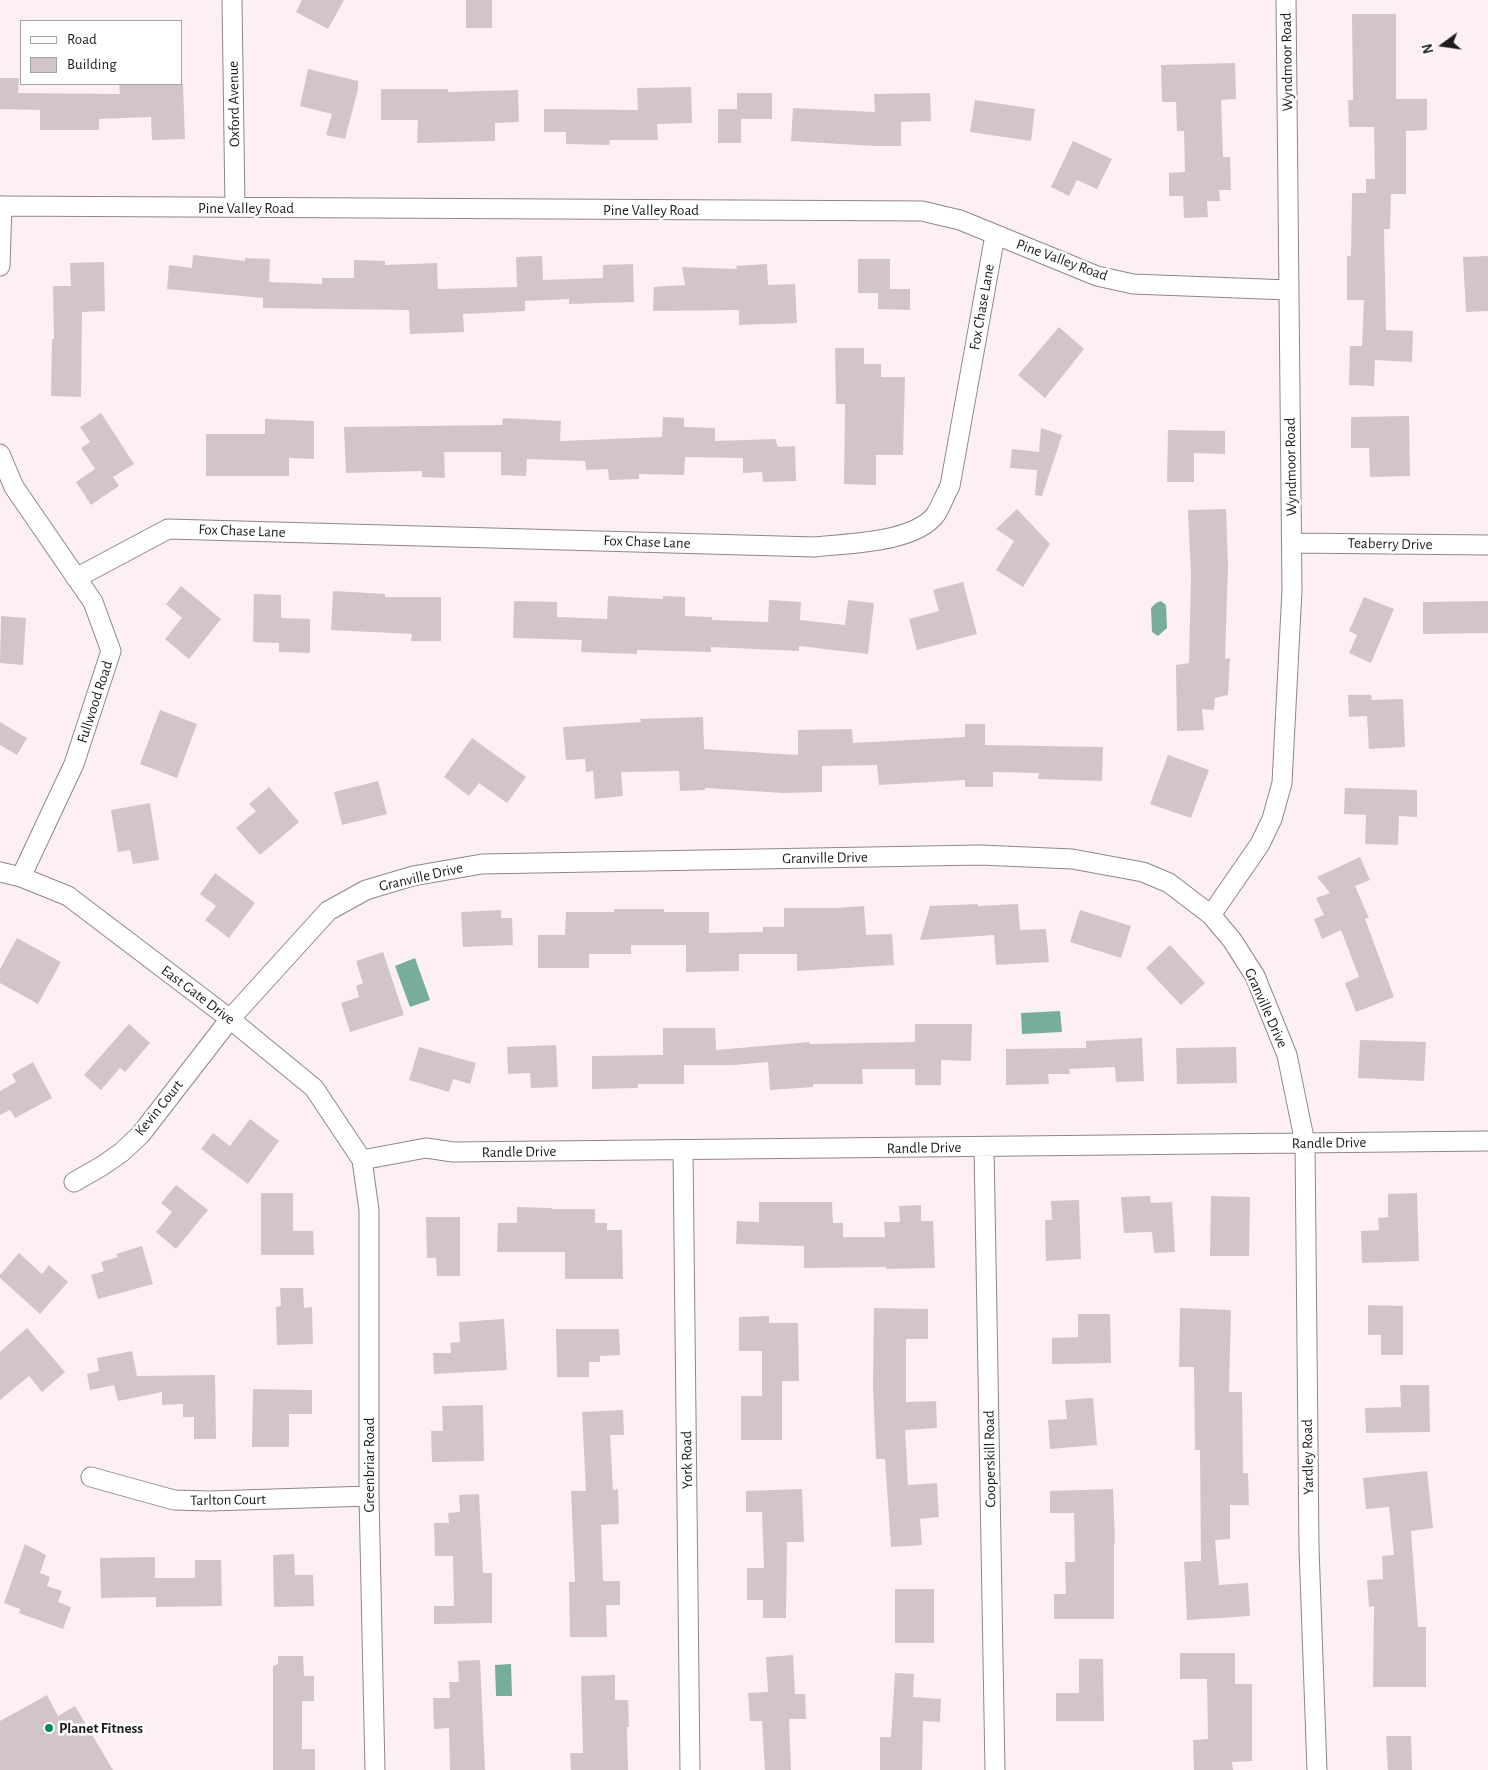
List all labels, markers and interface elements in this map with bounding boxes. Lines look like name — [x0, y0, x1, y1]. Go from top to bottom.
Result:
street label: Wyndmoor Road — [1277, 13, 1297, 111]
legend — [20, 20, 182, 85]
north arrow — [1418, 20, 1468, 70]
text: Road — [67, 32, 97, 47]
text: N — [1420, 42, 1436, 55]
text: Building — [67, 57, 117, 72]
street label: Oxford Avenue — [224, 61, 244, 147]
street label: Pine Valley Road — [198, 199, 294, 217]
street label: Pine Valley Road — [603, 201, 699, 219]
street label: Pine Valley Road — [1014, 235, 1110, 285]
street label: Fox Chase Lane — [966, 262, 998, 352]
street label: Wyndmoor Road — [1281, 418, 1301, 516]
street label: Fox Chase Lane — [198, 520, 286, 542]
street label: Fox Chase Lane — [603, 531, 691, 553]
street label: Teaberry Drive — [1347, 534, 1433, 554]
street label: Fullwood Road — [73, 659, 117, 745]
street label: Granville Drive — [782, 848, 868, 868]
street label: Granville Drive — [377, 859, 465, 895]
street label: East Gate Drive — [158, 961, 238, 1029]
street label: Granville Drive — [1240, 965, 1292, 1051]
street label: Kevin Court — [131, 1076, 187, 1140]
street label: Randle Drive — [1292, 1133, 1366, 1153]
street label: Randle Drive — [887, 1138, 961, 1158]
street label: Randle Drive — [482, 1142, 556, 1162]
street label: Cooperskill Road — [980, 1410, 1000, 1508]
street label: Greenbriar Road — [360, 1417, 378, 1513]
street label: Yardley Road — [1298, 1419, 1318, 1495]
street label: York Road — [677, 1431, 697, 1489]
street label: Tarlton Court — [190, 1490, 266, 1510]
place label: Planet Fitness — [59, 1719, 143, 1737]
marker: Planet Fitness — [43, 1722, 55, 1734]

